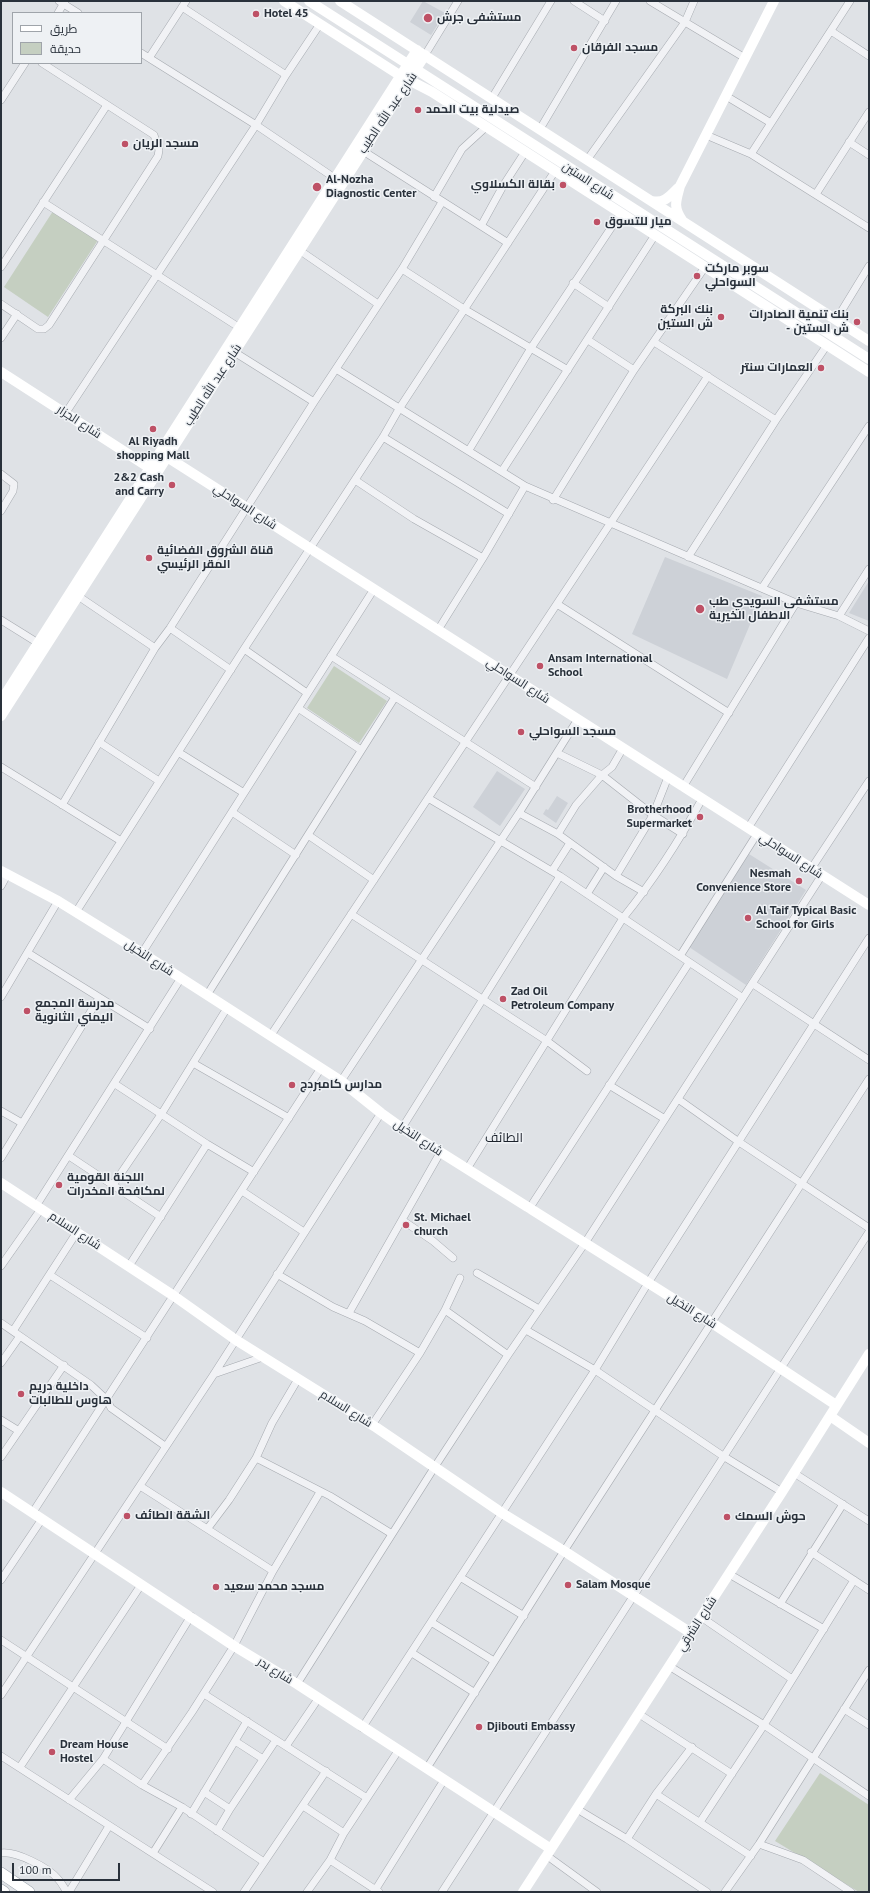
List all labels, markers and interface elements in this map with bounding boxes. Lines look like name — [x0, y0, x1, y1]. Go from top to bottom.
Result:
place label: Hotel 45 — [264, 7, 309, 21]
marker: Hotel 45 — [251, 9, 261, 19]
place label: مستشفى جرش — [437, 11, 522, 25]
legend — [12, 12, 142, 64]
marker: مستشفى جرش — [422, 12, 434, 24]
text: طريق — [50, 21, 77, 36]
text: حديقة — [50, 41, 81, 56]
place label: مسجد الفرقان — [582, 41, 658, 55]
marker: مسجد الفرقان — [569, 43, 579, 53]
street label: شارع عبد الله الطيب — [356, 70, 420, 156]
place label: صيدلية بيت الحمد — [426, 103, 519, 117]
marker: صيدلية بيت الحمد — [413, 105, 423, 115]
place label: مسجد الريان — [133, 137, 199, 151]
marker: مسجد الريان — [120, 139, 130, 149]
street label: شارع الستين — [559, 159, 617, 203]
place label: Al-Nozha Diagnostic Center — [326, 173, 416, 201]
place label: بقالة الكسلاوي — [471, 178, 555, 192]
marker: بقالة الكسلاوي — [558, 180, 568, 190]
marker: Al-Nozha Diagnostic Center — [311, 181, 323, 193]
place label: ميار للتسوق — [605, 215, 672, 229]
marker: ميار للتسوق — [592, 217, 602, 227]
place label: سوبر ماركت السواحلي — [705, 262, 769, 290]
marker: سوبر ماركت السواحلي — [692, 271, 702, 281]
place label: بنك البركة ش الستين — [657, 303, 713, 331]
place label: بنك تنمية الصادرات - ش الستين — [749, 308, 849, 336]
marker: بنك البركة ش الستين — [716, 312, 726, 322]
marker: بنك تنمية الصادرات - ش الستين — [852, 317, 862, 327]
street label: شارع عبد الله الطيب — [181, 341, 245, 429]
place label: العمارات سنتر — [741, 361, 813, 375]
marker: العمارات سنتر — [816, 363, 826, 373]
street label: شارع الجزار — [54, 402, 104, 442]
marker: Al Riyadh shopping Mall — [148, 424, 158, 434]
place label: Al Riyadh shopping Mall — [117, 435, 189, 463]
place label: 2&2 Cash and Carry — [113, 471, 164, 499]
marker: 2&2 Cash and Carry — [167, 480, 177, 490]
street label: شارع السواحلي — [211, 481, 279, 533]
place label: قناة الشروق الفضائية المقر الرئيسي — [157, 544, 273, 572]
marker: قناة الشروق الفضائية المقر الرئيسي — [144, 553, 154, 563]
place label: مستشفى السويدي طب الاطفال الخيرية — [709, 595, 839, 623]
marker: مستشفى السويدي طب الاطفال الخيرية — [694, 603, 706, 615]
place label: Ansam International School — [548, 652, 652, 680]
street label: شارع السواحلي — [484, 655, 552, 707]
marker: Ansam International School — [535, 661, 545, 671]
place label: مسجد السواحلي — [529, 725, 616, 739]
marker: مسجد السواحلي — [516, 727, 526, 737]
place label: Brotherhood Supermarket — [627, 803, 692, 831]
marker: Brotherhood Supermarket — [695, 812, 705, 822]
street label: شارع السواحلي — [757, 830, 825, 882]
place label: Nesmah Convenience Store — [696, 867, 791, 895]
marker: Nesmah Convenience Store — [794, 876, 804, 886]
place label: Al Taif Typical Basic School for Girls — [756, 904, 856, 932]
marker: Al Taif Typical Basic School for Girls — [743, 913, 753, 923]
street label: شارع النخيل — [122, 937, 176, 979]
place label: Zad Oil Petroleum Company — [511, 985, 614, 1013]
marker: Zad Oil Petroleum Company — [498, 994, 508, 1004]
place label: مدرسة المجمع اليمني الثانوية — [35, 997, 115, 1025]
marker: مدرسة المجمع اليمني الثانوية — [22, 1006, 32, 1016]
place label: مدارس كامبردج — [300, 1078, 382, 1092]
marker: مدارس كامبردج — [287, 1080, 297, 1090]
street label: شارع النخيل — [391, 1117, 445, 1159]
district label: الطائف — [485, 1130, 523, 1146]
place label: اللجنة القومية لمكافحة المخدرات — [67, 1171, 165, 1199]
marker: اللجنة القومية لمكافحة المخدرات — [54, 1180, 64, 1190]
street label: شارع السلام — [46, 1209, 104, 1253]
place label: St. Michael church — [414, 1211, 471, 1239]
marker: St. Michael church — [401, 1220, 411, 1230]
street label: شارع النخيل — [665, 1290, 719, 1332]
place label: داخلية دريم هاوس للطالبات — [29, 1380, 112, 1408]
street label: شارع السلام — [317, 1387, 375, 1431]
marker: داخلية دريم هاوس للطالبات — [16, 1389, 26, 1399]
place label: الشقة الطائف — [135, 1509, 210, 1523]
place label: حوش السمك — [735, 1510, 806, 1524]
marker: الشقة الطائف — [122, 1511, 132, 1521]
marker: حوش السمك — [722, 1512, 732, 1522]
place label: Salam Mosque — [576, 1578, 651, 1592]
place label: مسجد محمد سعيد — [224, 1580, 324, 1594]
marker: Salam Mosque — [563, 1580, 573, 1590]
marker: مسجد محمد سعيد — [211, 1582, 221, 1592]
street label: شارع الشرقي — [674, 1594, 720, 1654]
street label: شارع بدر — [255, 1655, 295, 1687]
place label: Djibouti Embassy — [487, 1720, 575, 1734]
marker: Djibouti Embassy — [474, 1722, 484, 1732]
place label: Dream House Hostel — [60, 1738, 129, 1766]
marker: Dream House Hostel — [47, 1747, 57, 1757]
scale bar — [14, 1855, 122, 1881]
text: 100 m — [19, 1862, 52, 1877]

